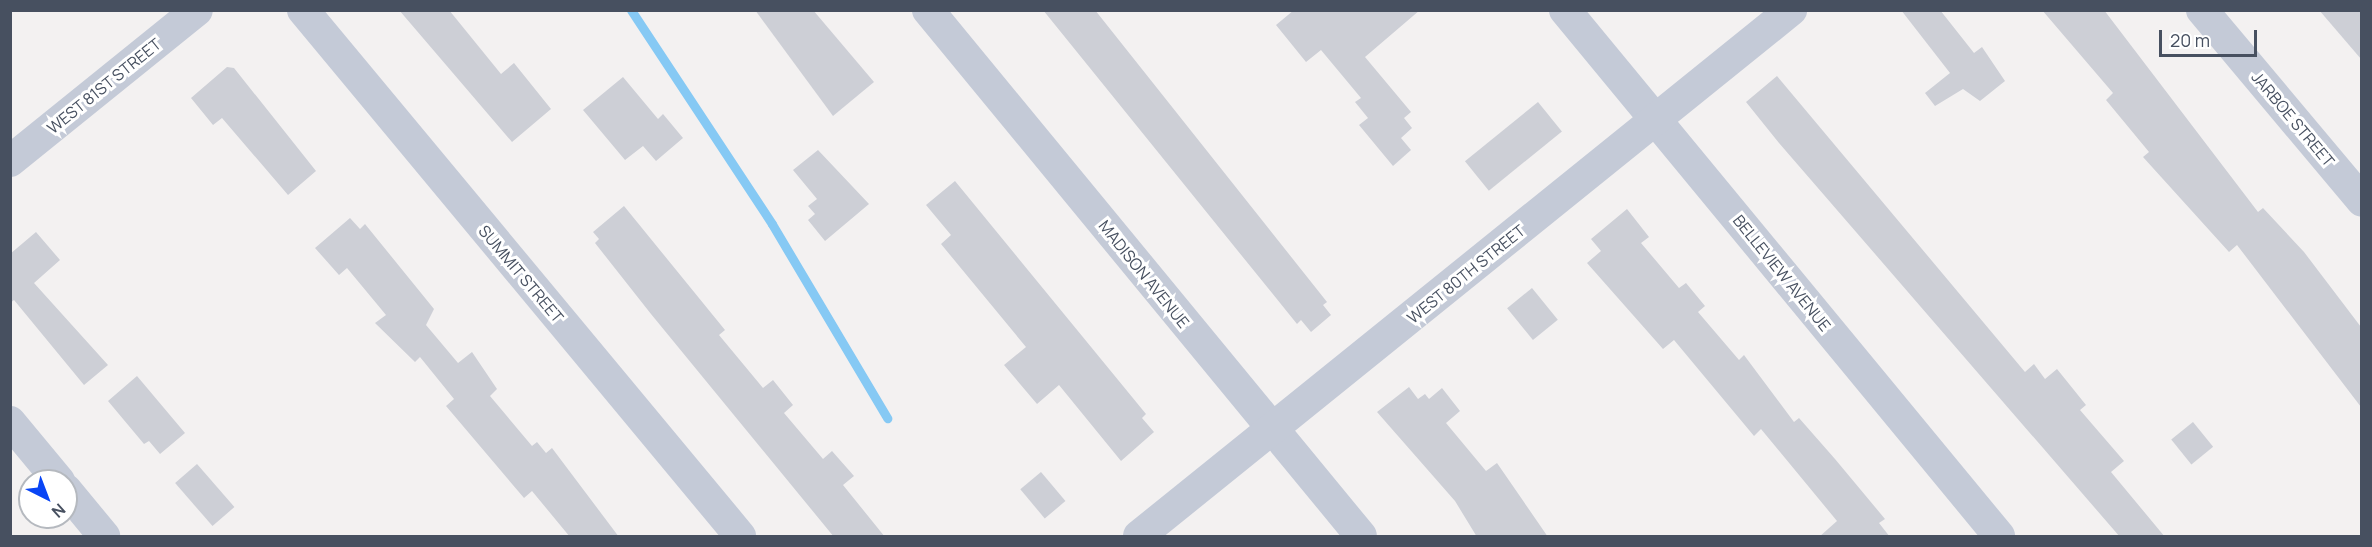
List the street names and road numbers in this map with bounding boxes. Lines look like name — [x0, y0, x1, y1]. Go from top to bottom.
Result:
street label: WEST 81ST STREET — [43, 34, 165, 138]
street label: JARBOE STREET — [2248, 68, 2338, 170]
street label: BELLEVIEW AVENUE — [1729, 211, 1835, 335]
street label: MADISON AVENUE — [1095, 216, 1193, 332]
street label: SUMMIT STREET — [475, 221, 567, 327]
street label: WEST 80TH STREET — [1403, 221, 1529, 327]

